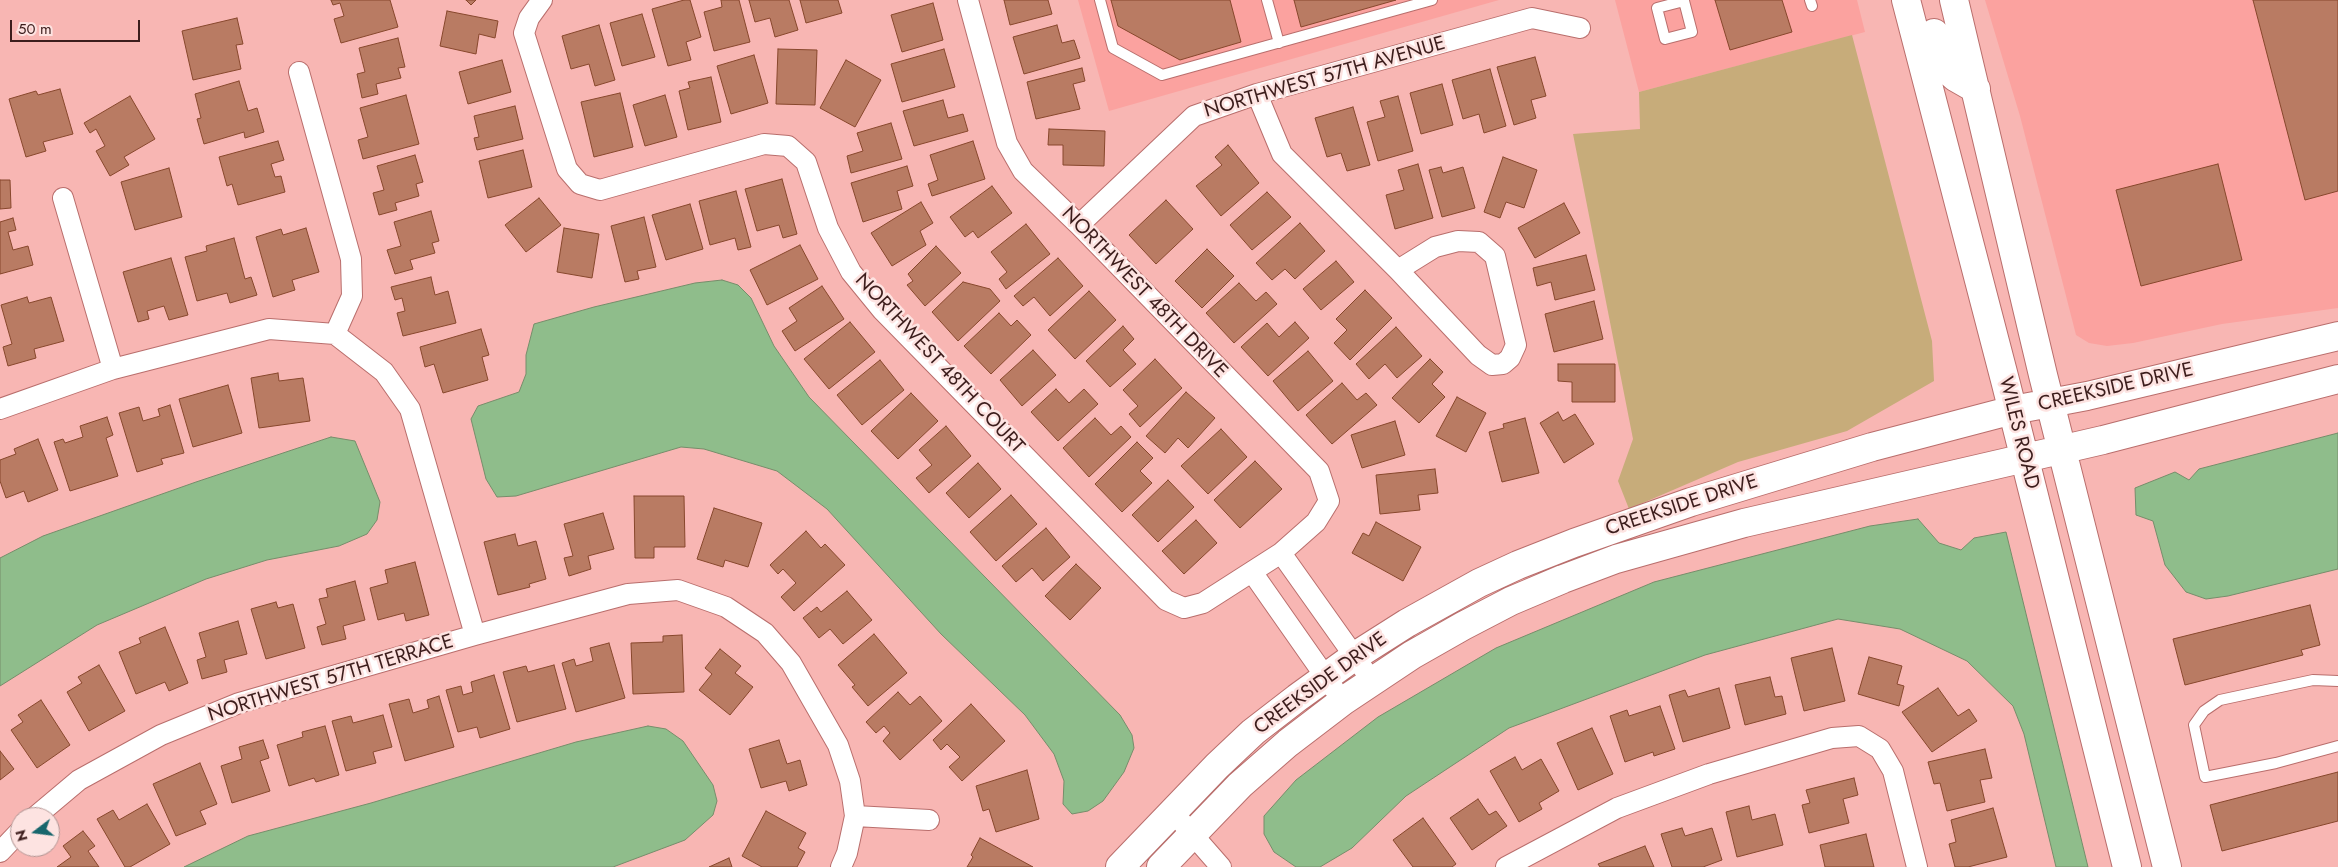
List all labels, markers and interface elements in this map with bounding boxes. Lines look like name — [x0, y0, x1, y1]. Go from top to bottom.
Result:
scale bar — [12, 10, 142, 42]
text: 50 m — [18, 18, 52, 40]
street label: NORTHWEST 57TH AVENUE — [1202, 32, 1448, 124]
street label: NORTHWEST 48TH DRIVE — [1056, 202, 1232, 384]
street label: NORTHWEST 48TH COURT — [849, 269, 1029, 459]
street label: CREEKSIDE DRIVE — [2036, 358, 2196, 418]
street label: WILES ROAD — [1992, 374, 2044, 492]
street label: CREEKSIDE DRIVE — [1603, 470, 1761, 542]
street label: CREEKSIDE DRIVE — [1250, 628, 1392, 740]
street label: NORTHWEST 57TH TERRACE — [205, 630, 457, 728]
north arrow — [10, 807, 60, 857]
text: N — [10, 828, 33, 844]

